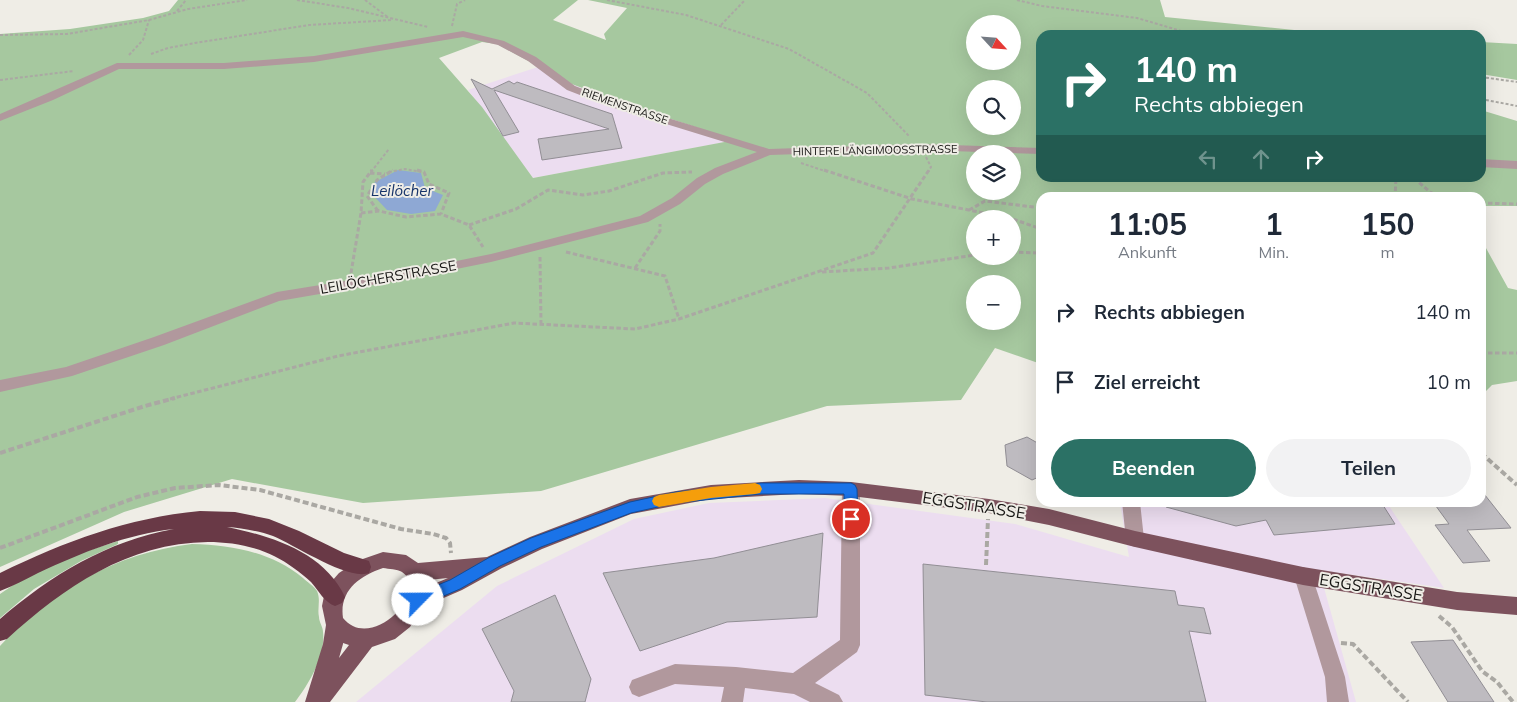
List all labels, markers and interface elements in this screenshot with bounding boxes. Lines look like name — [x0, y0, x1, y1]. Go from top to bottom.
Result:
north arrow — [966, 15, 1021, 70]
map controls — [966, 15, 1021, 330]
text: 140 m — [1134, 47, 1238, 91]
icon: right — [1051, 50, 1116, 115]
button: search — [966, 80, 1021, 135]
street label: RIEMENSTRASSE — [580, 85, 670, 127]
text: Rechts abbiegen — [1134, 90, 1304, 118]
street label: HINTERE LÄNGIMOOSSTRASSE — [792, 142, 958, 158]
button: layers — [966, 145, 1021, 200]
icon: left — [1194, 145, 1222, 173]
icon: ahead — [1247, 145, 1275, 173]
icon: right — [1300, 145, 1328, 173]
water label: Leilöcher — [371, 181, 433, 200]
text: 11:05 — [1107, 205, 1187, 243]
text: 1 — [1265, 205, 1283, 243]
text: 150 — [1360, 205, 1414, 243]
button: + — [966, 210, 1021, 265]
text: Ankunft — [1118, 242, 1177, 262]
text: Min. — [1258, 242, 1289, 262]
text: m — [1380, 242, 1395, 262]
street label: LEILÖCHERSTRASSE — [318, 256, 458, 298]
button: − — [966, 275, 1021, 330]
icon: right — [1051, 298, 1079, 326]
text: Rechts abbiegen — [1094, 300, 1245, 324]
text: 140 m — [1415, 300, 1471, 324]
icon: arrive — [1051, 368, 1079, 396]
text: Ziel erreicht — [1094, 370, 1200, 394]
text: 10 m — [1427, 370, 1471, 394]
button: Beenden — [1051, 439, 1256, 497]
button: Teilen — [1266, 439, 1471, 497]
street label: EGGSTRASSE — [921, 487, 1027, 523]
pin — [830, 498, 872, 540]
icon: arrive — [837, 505, 865, 533]
street label: EGGSTRASSE — [1318, 569, 1424, 605]
position arrow — [391, 573, 443, 625]

